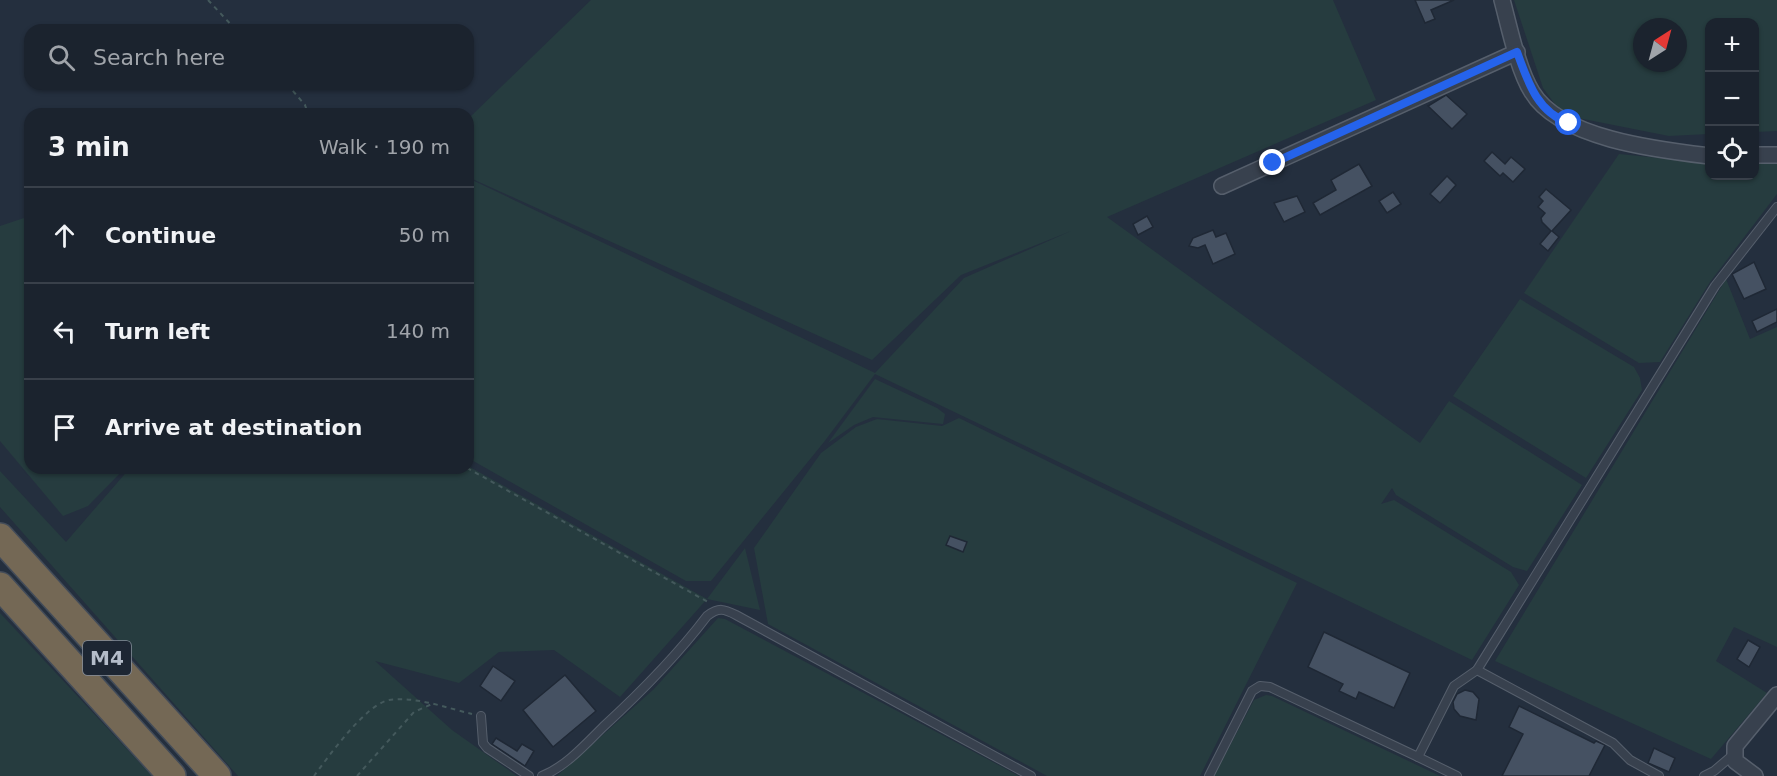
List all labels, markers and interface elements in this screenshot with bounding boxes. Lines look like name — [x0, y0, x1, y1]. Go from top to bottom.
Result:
north arrow — [1633, 18, 1687, 72]
map controls — [1705, 18, 1759, 180]
button: + — [1705, 18, 1759, 72]
search box — [24, 24, 474, 90]
icon: search — [45, 41, 78, 74]
text: Search here — [93, 45, 225, 70]
button: − — [1705, 72, 1759, 126]
route start — [1555, 109, 1581, 135]
button: locate — [1705, 126, 1759, 180]
text: 3 min — [48, 132, 130, 162]
text: Walk · 190 m — [319, 135, 450, 159]
route end — [1259, 149, 1285, 175]
icon: ahead — [48, 219, 81, 252]
text: Continue — [105, 223, 216, 248]
text: 50 m — [399, 223, 450, 247]
icon: left — [48, 315, 81, 348]
text: Turn left — [105, 319, 210, 344]
text: 140 m — [386, 319, 450, 343]
icon: arrive — [48, 411, 81, 444]
text: Arrive at destination — [105, 415, 362, 440]
road number: M4 — [83, 641, 131, 675]

